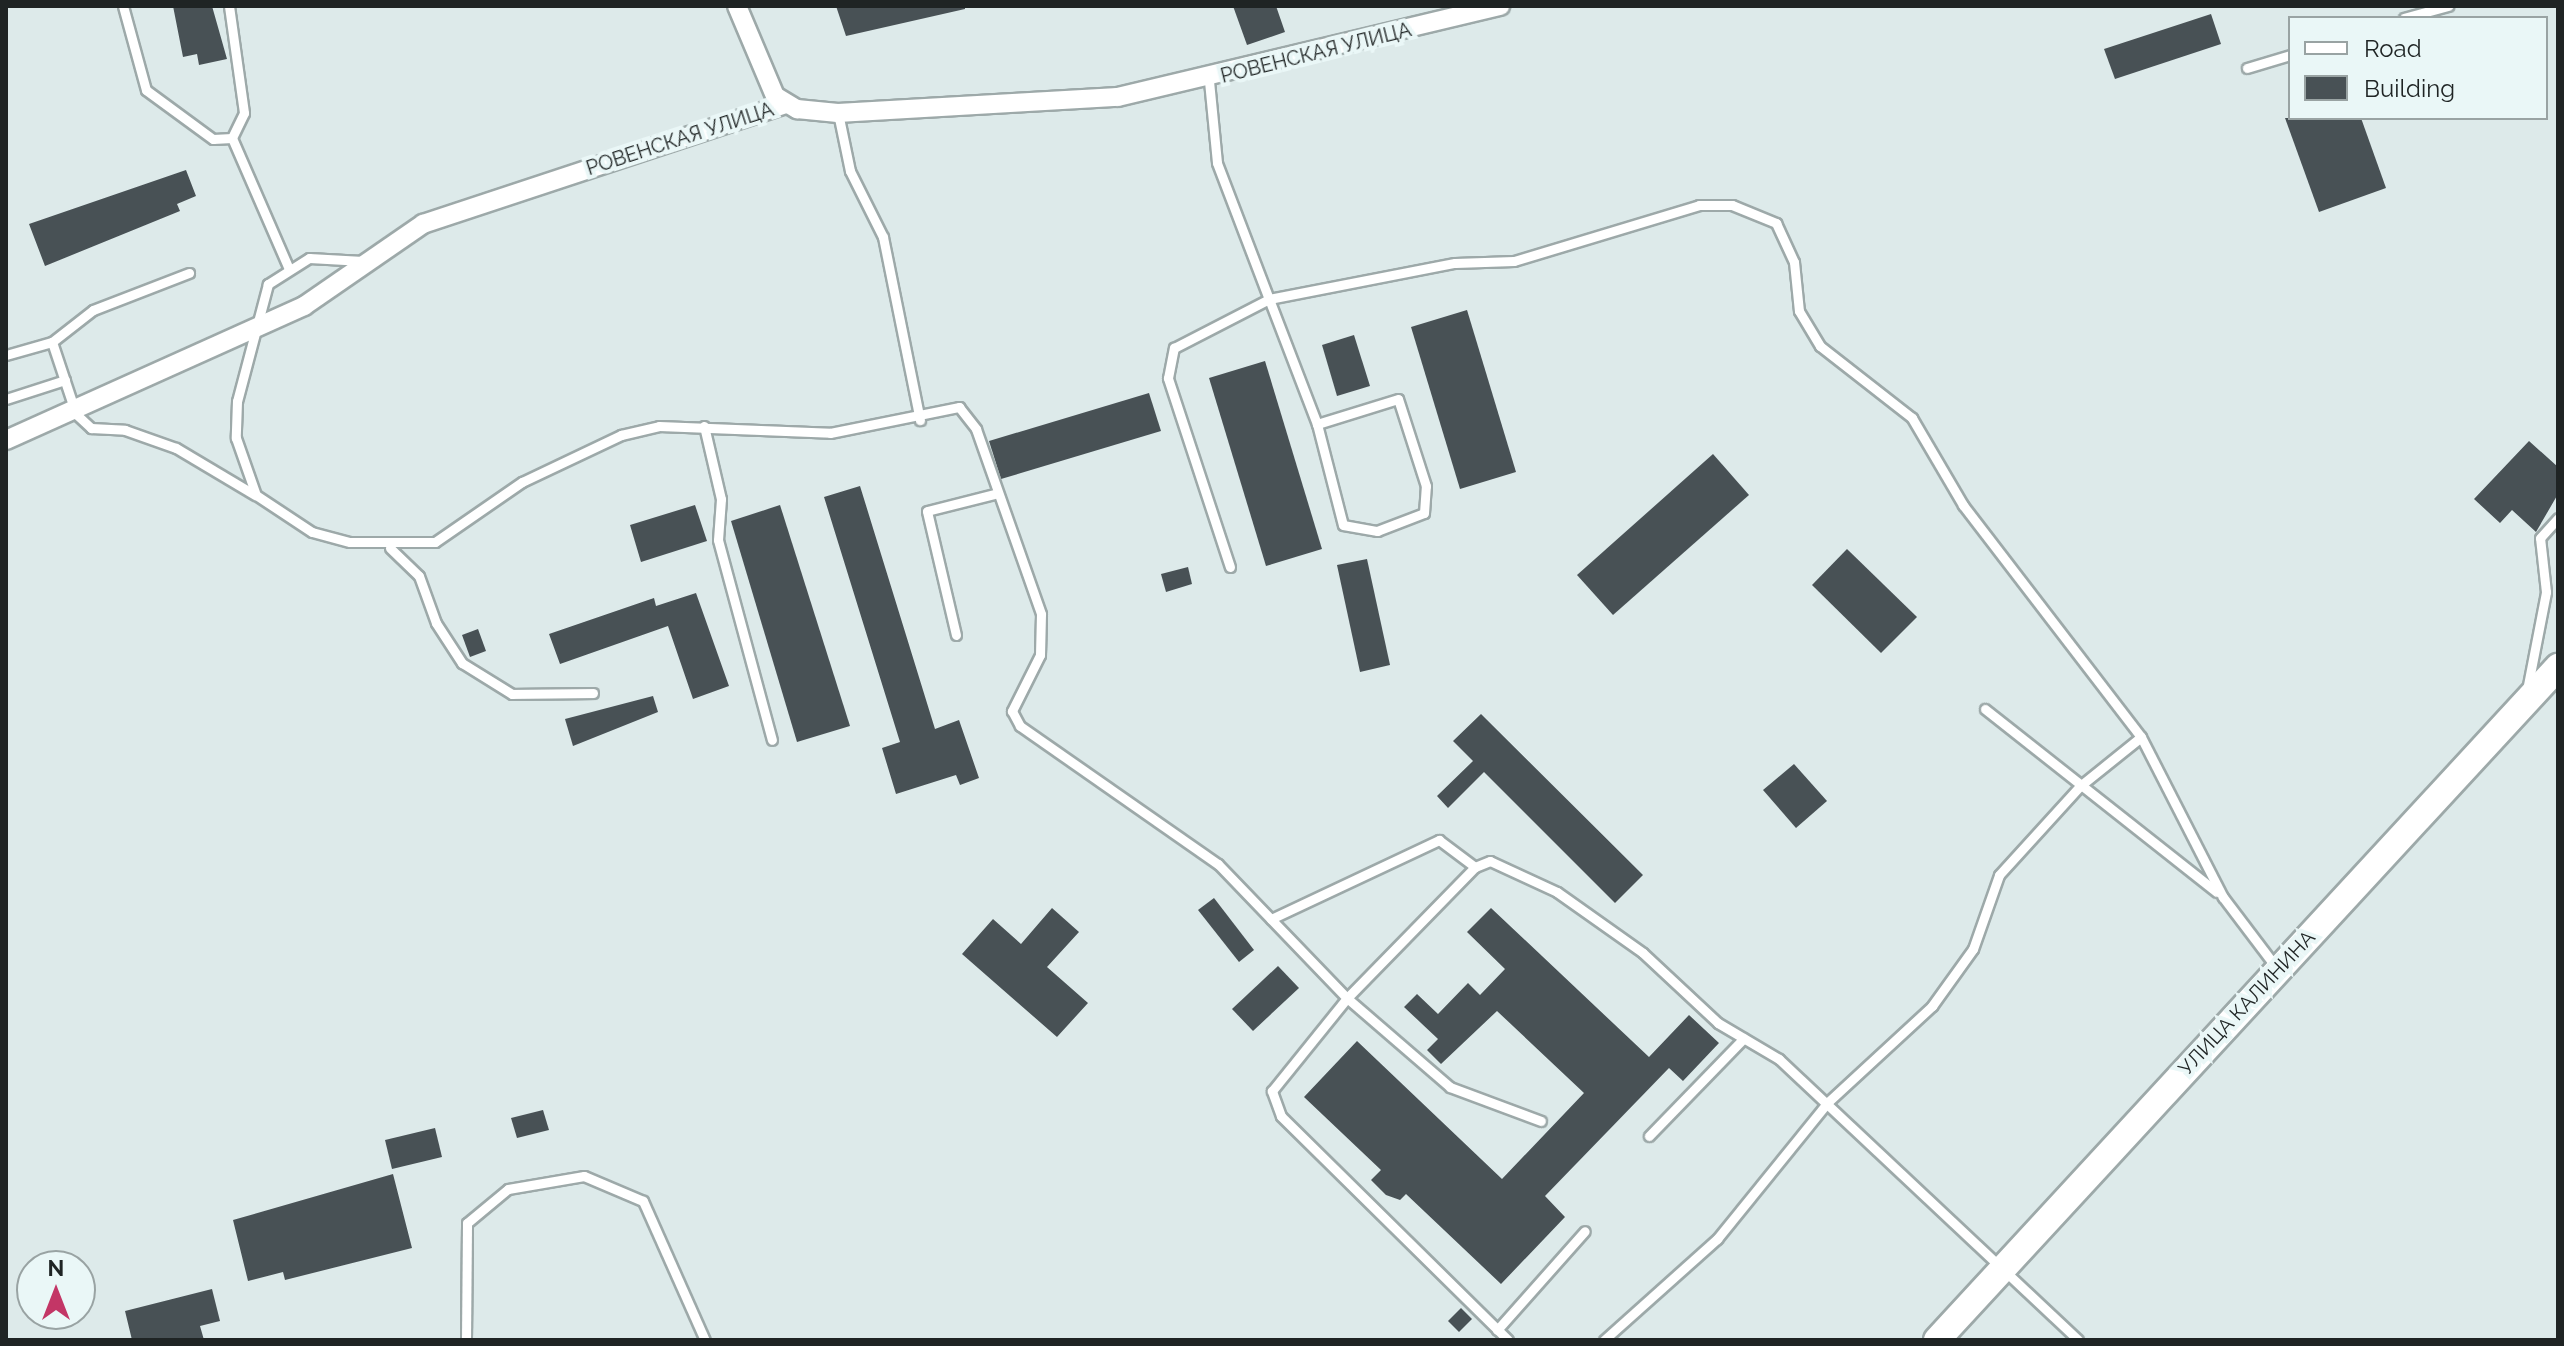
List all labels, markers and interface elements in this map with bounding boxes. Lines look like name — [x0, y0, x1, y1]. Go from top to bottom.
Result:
legend — [2288, 16, 2548, 120]
street label: РОВЕНСКАЯ УЛИЦА — [1218, 18, 1414, 88]
text: Road — [2364, 34, 2422, 63]
text: Building — [2364, 74, 2455, 103]
street label: РОВЕНСКАЯ УЛИЦА — [583, 97, 777, 181]
street label: УЛИЦА КАЛИНИНА — [2174, 926, 2320, 1080]
north arrow — [16, 1250, 96, 1330]
text: N — [48, 1255, 64, 1281]

